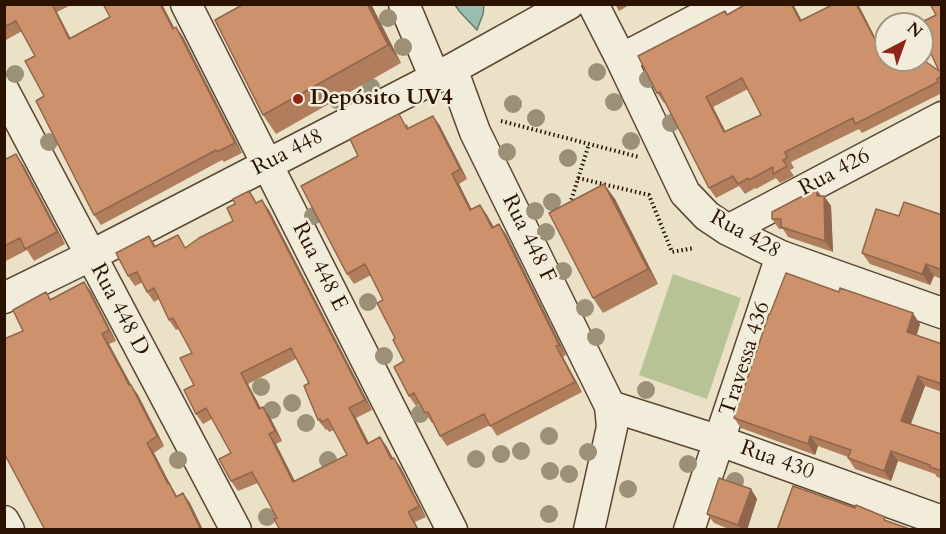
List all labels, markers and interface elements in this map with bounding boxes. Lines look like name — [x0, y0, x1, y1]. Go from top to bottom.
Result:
north arrow — [874, 12, 934, 72]
text: N — [902, 17, 927, 43]
place label: Depósito UV4 — [310, 86, 453, 112]
marker: Depósito UV4 — [291, 92, 305, 106]
street label: Rua 448 — [248, 124, 328, 182]
street label: Rua 426 — [795, 143, 875, 203]
street label: Rua 448 F — [495, 191, 561, 287]
street label: Rua 428 — [705, 205, 785, 265]
street label: Rua 448 E — [285, 218, 353, 316]
street label: Rua 448 D — [84, 260, 154, 360]
street label: Travessa 436 — [715, 298, 777, 420]
street label: Rua 430 — [737, 436, 817, 486]

